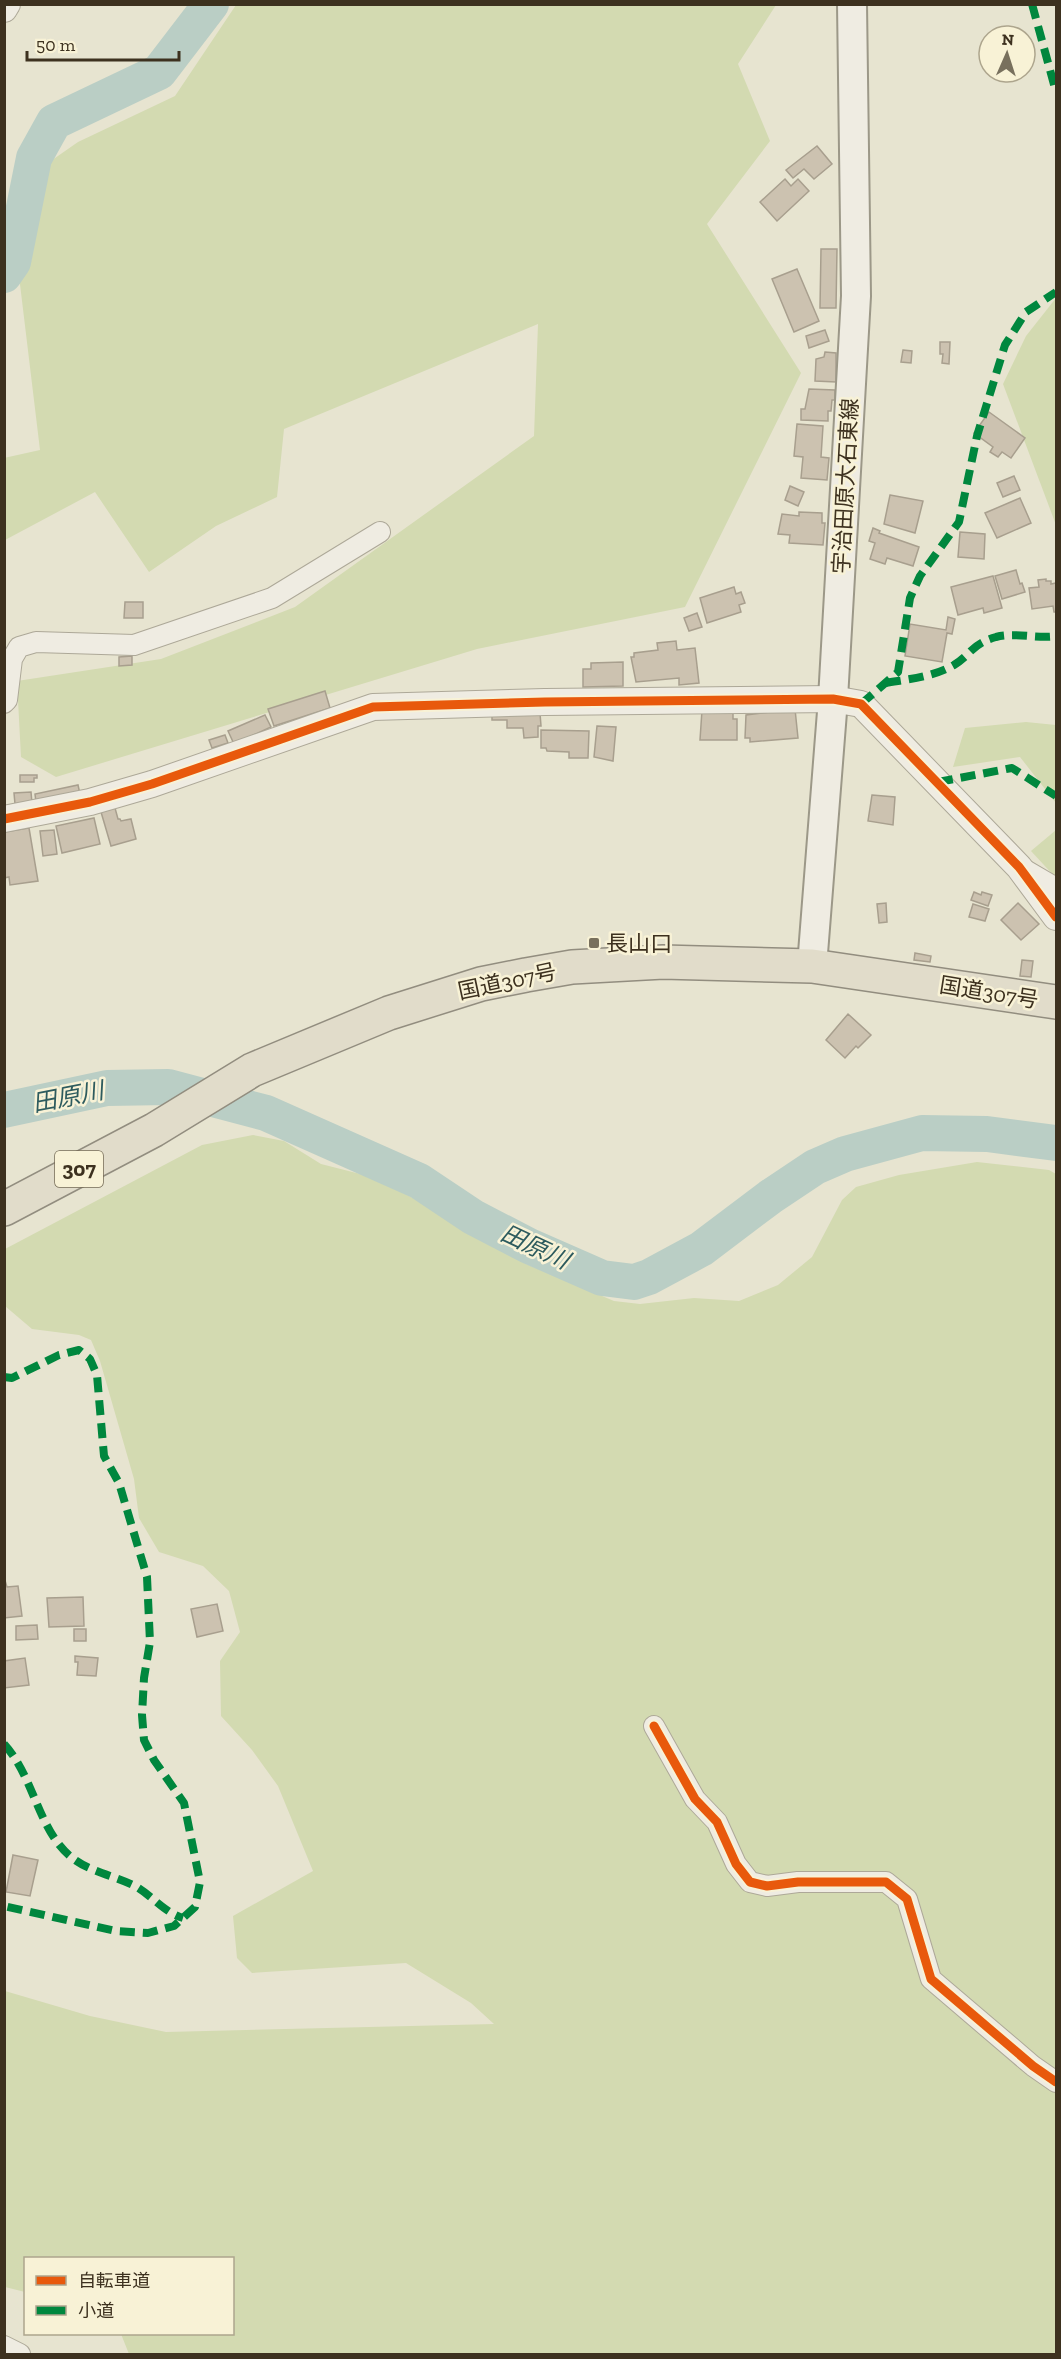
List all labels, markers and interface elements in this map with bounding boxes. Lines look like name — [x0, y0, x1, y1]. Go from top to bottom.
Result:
scale bar — [27, 24, 178, 62]
north arrow — [977, 24, 1037, 84]
text: N — [1001, 30, 1014, 49]
text: 50 m — [36, 34, 76, 56]
street label: 宇治田原大石東線 — [827, 397, 864, 575]
place label: 長山口 — [606, 930, 672, 957]
marker: 長山口 — [587, 936, 601, 950]
street label: 国道307号 — [455, 958, 559, 1005]
street label: 国道307号 — [938, 971, 1040, 1014]
water label: 田原川 — [30, 1075, 109, 1118]
road number: 307 — [55, 1151, 103, 1187]
water label: 田原川 — [496, 1218, 577, 1276]
legend — [24, 2257, 234, 2335]
text: 自転車道 — [78, 2270, 150, 2292]
text: 小道 — [78, 2300, 114, 2322]

